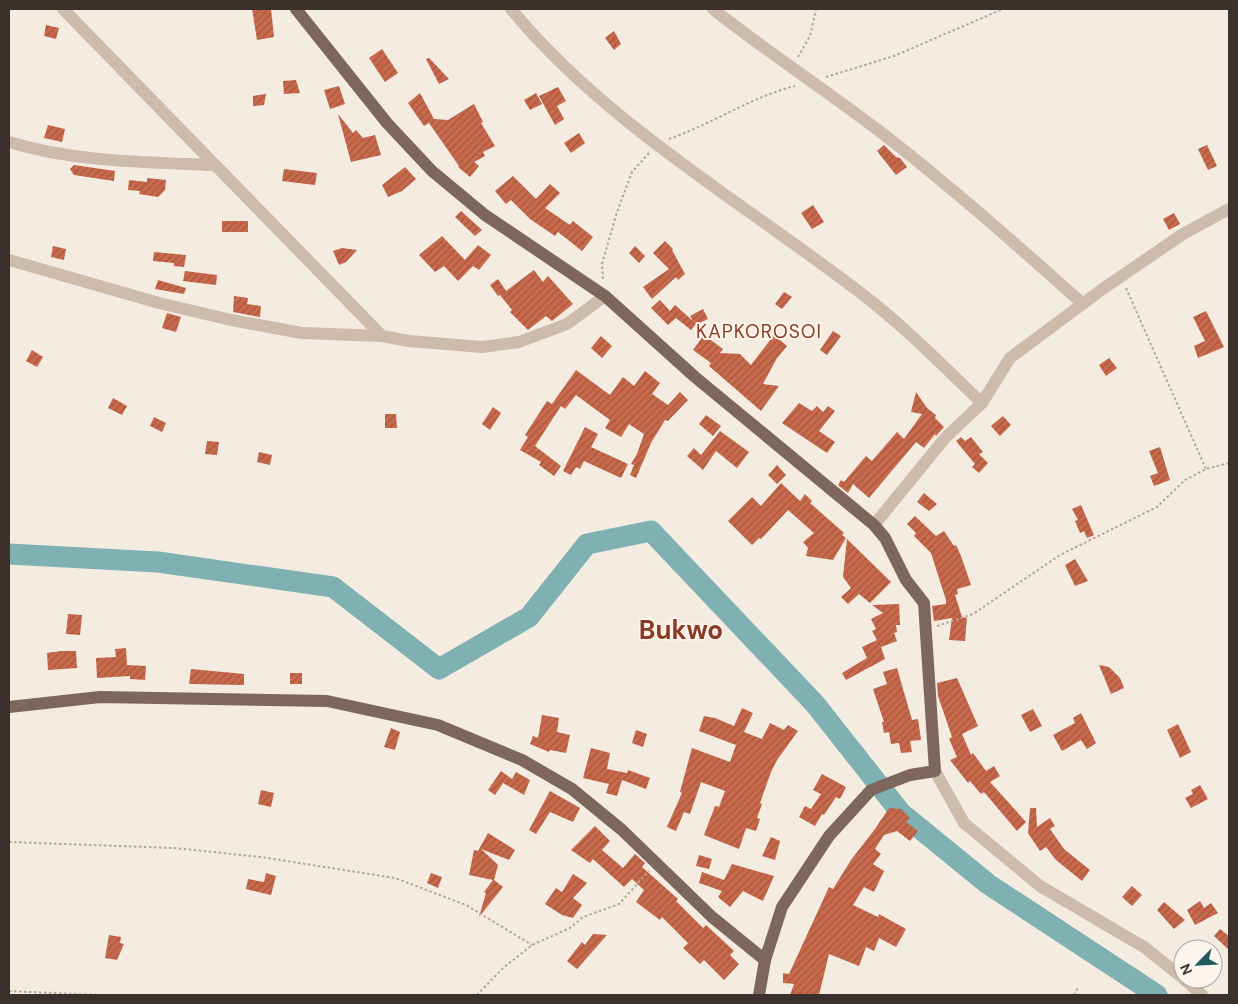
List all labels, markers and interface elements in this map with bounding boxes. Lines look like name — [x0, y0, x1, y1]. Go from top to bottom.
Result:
district label: KAPKOROSOI — [696, 319, 822, 344]
district label: Bukwo — [639, 613, 723, 647]
north arrow — [1173, 939, 1223, 989]
text: N — [1176, 961, 1196, 978]

